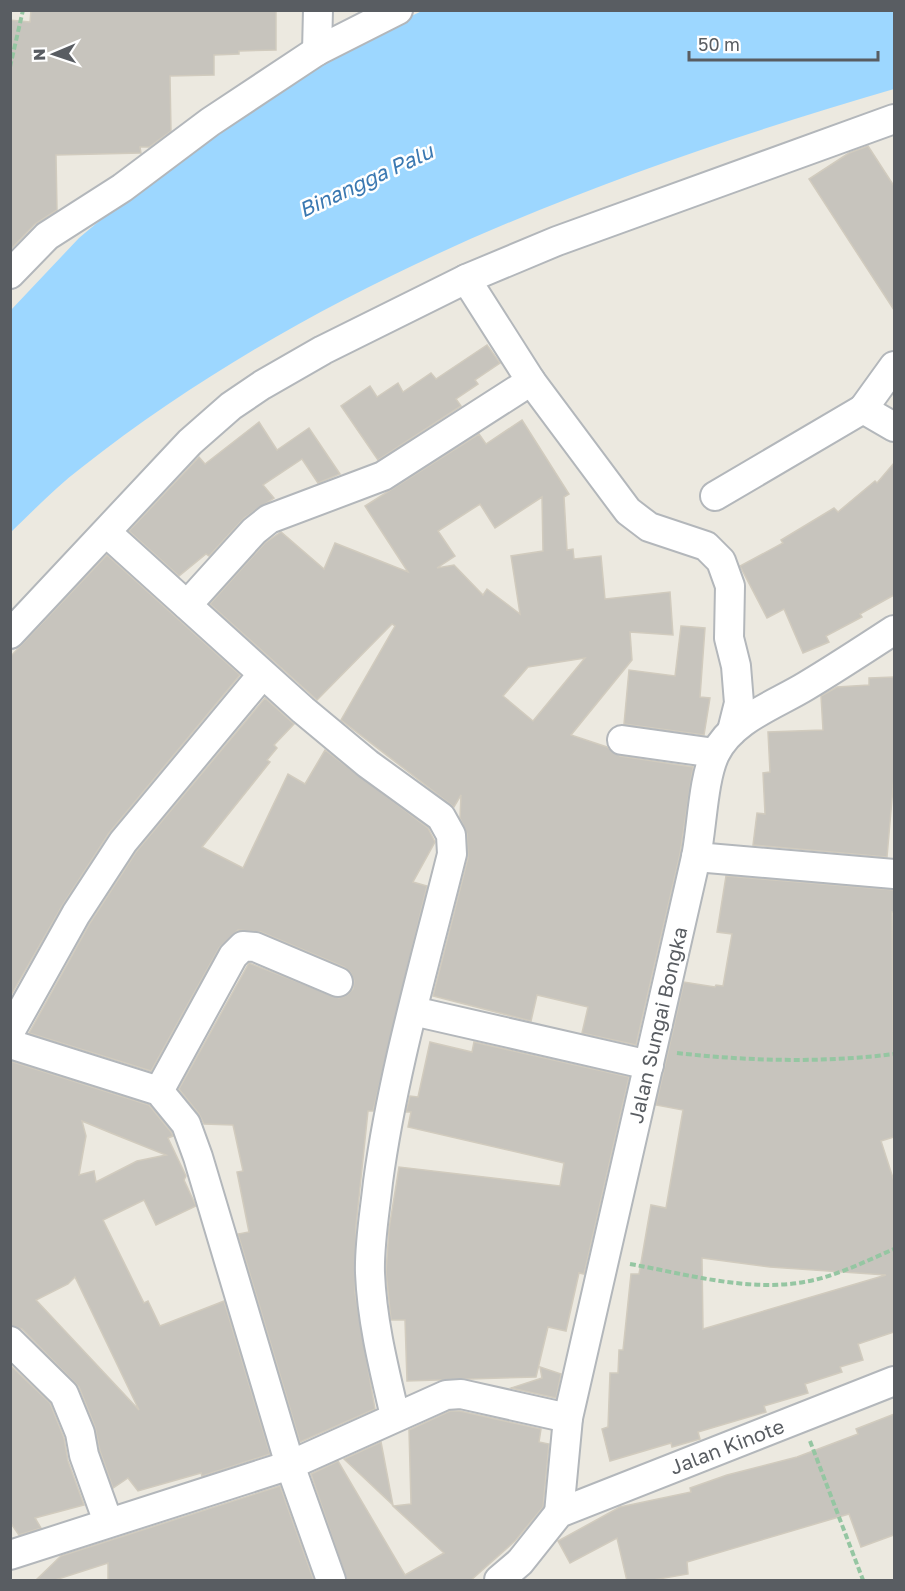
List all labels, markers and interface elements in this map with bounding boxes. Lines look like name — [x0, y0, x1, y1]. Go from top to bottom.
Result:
north arrow — [24, 24, 84, 84]
scale bar — [689, 24, 878, 62]
text: 50 m — [698, 33, 740, 55]
text: N — [29, 48, 49, 61]
water label: Binangga Palu — [294, 137, 438, 223]
street label: Jalan Sungai Bongka — [623, 924, 691, 1125]
street label: Jalan Kinote — [666, 1413, 787, 1479]

